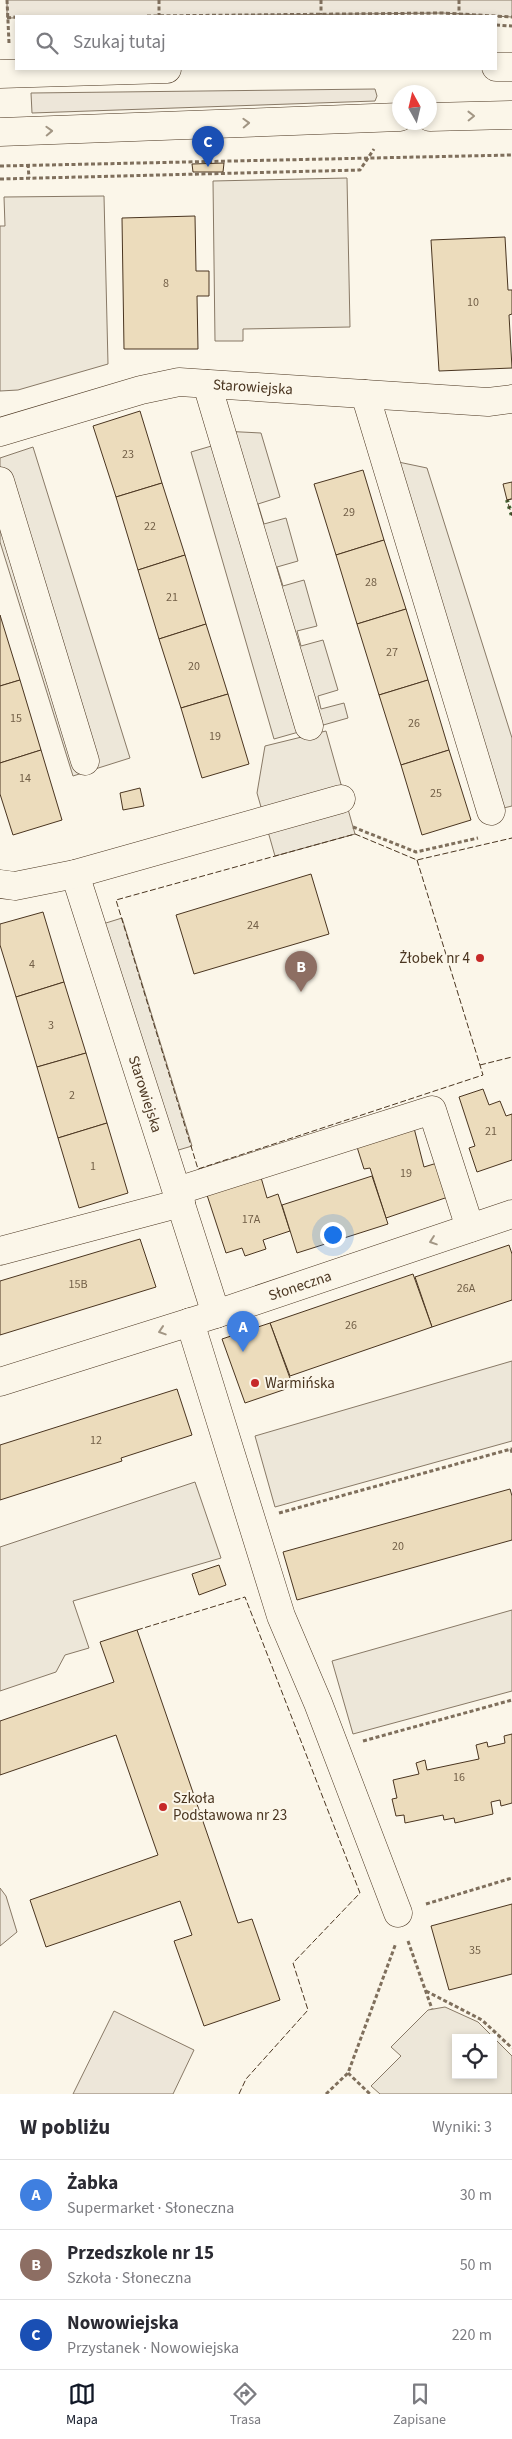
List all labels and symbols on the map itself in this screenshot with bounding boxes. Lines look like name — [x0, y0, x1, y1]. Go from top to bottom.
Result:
north arrow — [392, 85, 437, 130]
one-way arrow — [467, 111, 475, 121]
one-way arrow — [242, 117, 250, 128]
one-way arrow — [45, 125, 53, 136]
pin: C — [192, 126, 224, 167]
house number: 8 — [163, 275, 169, 292]
house number: 10 — [467, 294, 479, 311]
street label: Starowiejska — [212, 374, 293, 400]
house number: 23 — [122, 446, 134, 463]
house number: 29 — [343, 504, 355, 521]
house number: 22 — [144, 518, 156, 535]
house number: 28 — [365, 574, 377, 591]
house number: 21 — [166, 589, 178, 606]
house number: 27 — [386, 644, 398, 661]
house number: 20 — [188, 658, 200, 675]
house number: 15 — [10, 710, 22, 727]
house number: 26 — [408, 715, 420, 732]
house number: 19 — [209, 728, 221, 745]
house number: 14 — [19, 770, 31, 787]
house number: 25 — [430, 785, 442, 802]
house number: 24 — [247, 917, 259, 934]
place label: Żłobek nr 4 — [399, 948, 471, 969]
pin: B — [285, 951, 317, 992]
marker: Żłobek nr 4 — [474, 952, 486, 964]
house number: 4 — [29, 956, 35, 973]
house number: 3 — [48, 1017, 54, 1034]
street label: Starowiejska — [123, 1053, 167, 1135]
house number: 2 — [69, 1087, 75, 1104]
house number: 21 — [485, 1123, 497, 1140]
house number: 1 — [90, 1158, 96, 1175]
house number: 19 — [400, 1165, 412, 1182]
house number: 17A — [242, 1211, 261, 1228]
your location — [320, 1222, 346, 1248]
one-way arrow — [429, 1235, 437, 1245]
street label: Słoneczna — [266, 1266, 334, 1307]
house number: 15B — [69, 1276, 87, 1293]
house number: 26A — [457, 1280, 476, 1297]
pin: A — [227, 1311, 259, 1352]
house number: 26 — [345, 1317, 357, 1334]
one-way arrow — [159, 1325, 167, 1335]
place label: Warmińska — [265, 1373, 335, 1394]
marker: Warmińska — [249, 1377, 261, 1389]
house number: 12 — [90, 1432, 102, 1449]
house number: 20 — [392, 1538, 404, 1555]
house number: 16 — [453, 1769, 465, 1786]
place label: Szkoła Podstawowa nr 23 — [173, 1788, 287, 1826]
marker: Szkoła Podstawowa nr 23 — [157, 1801, 169, 1813]
house number: 35 — [469, 1942, 481, 1959]

